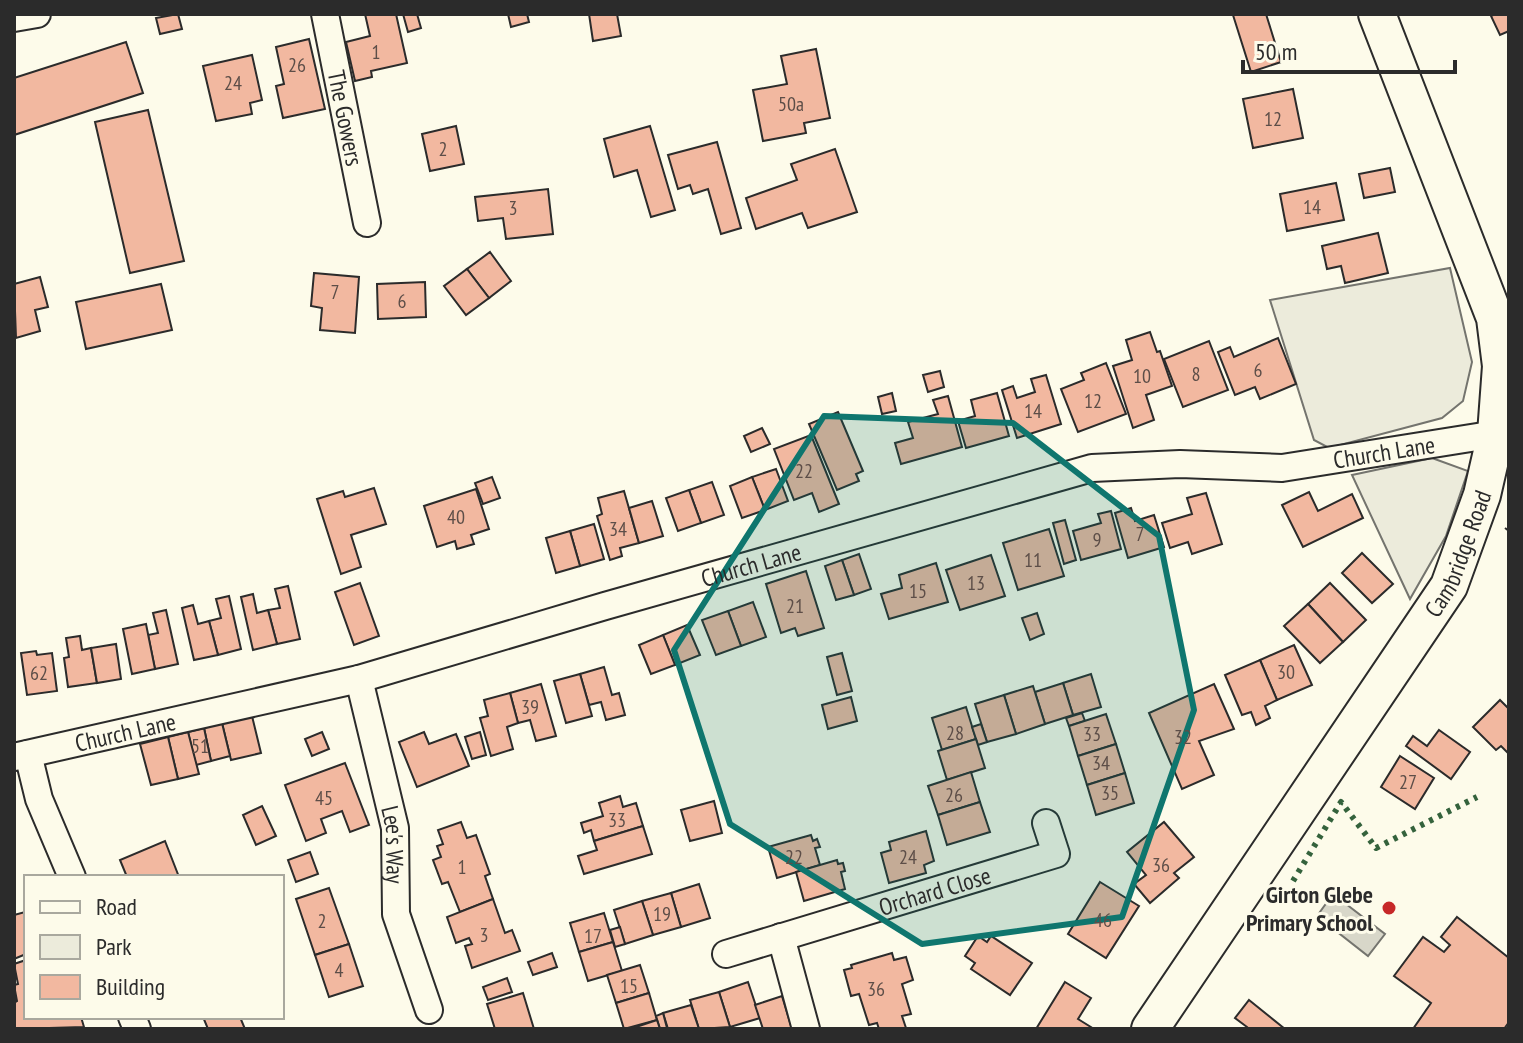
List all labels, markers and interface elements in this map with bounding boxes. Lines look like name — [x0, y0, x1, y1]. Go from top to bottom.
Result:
scale bar — [1243, 24, 1455, 74]
text: 50 m — [1255, 36, 1297, 67]
house number: 1 — [372, 39, 381, 65]
house number: 26 — [288, 52, 306, 78]
street label: The Gowers — [321, 67, 371, 168]
house number: 24 — [224, 70, 242, 96]
house number: 50a — [778, 91, 804, 117]
house number: 12 — [1264, 106, 1282, 132]
house number: 2 — [439, 136, 448, 162]
house number: 14 — [1303, 194, 1321, 220]
house number: 3 — [509, 195, 518, 221]
house number: 7 — [331, 279, 340, 305]
house number: 6 — [398, 288, 407, 314]
house number: 6 — [1254, 357, 1263, 383]
house number: 8 — [1192, 361, 1201, 387]
house number: 10 — [1133, 363, 1151, 389]
house number: 12 — [1084, 388, 1102, 414]
house number: 14 — [1024, 398, 1042, 424]
street label: Church Lane — [1331, 428, 1437, 475]
house number: 22 — [795, 458, 813, 484]
street label: Cambridge Road — [1417, 486, 1498, 623]
house number: 40 — [447, 504, 465, 530]
house number: 34 — [609, 516, 627, 542]
house number: 7 — [1136, 521, 1145, 547]
house number: 9 — [1093, 527, 1102, 553]
street label: Church Lane — [697, 536, 804, 594]
house number: 11 — [1024, 547, 1042, 573]
house number: 13 — [967, 570, 985, 596]
house number: 15 — [909, 578, 927, 604]
house number: 21 — [786, 593, 804, 619]
house number: 30 — [1277, 659, 1295, 685]
house number: 62 — [30, 660, 48, 686]
house number: 39 — [521, 694, 539, 720]
street label: Church Lane — [72, 705, 179, 758]
house number: 28 — [946, 720, 964, 746]
house number: 33 — [1083, 721, 1101, 747]
house number: 32 — [1174, 724, 1192, 750]
house number: 51 — [191, 733, 209, 759]
house number: 34 — [1092, 750, 1110, 776]
house number: 27 — [1399, 769, 1417, 795]
house number: 35 — [1101, 780, 1119, 806]
house number: 26 — [945, 782, 963, 808]
house number: 45 — [315, 785, 333, 811]
street label: Lee's Way — [375, 803, 411, 884]
house number: 33 — [608, 807, 626, 833]
house number: 22 — [785, 844, 803, 870]
house number: 24 — [899, 844, 917, 870]
house number: 36 — [1152, 852, 1170, 878]
house number: 1 — [458, 854, 467, 880]
street label: Orchard Close — [875, 859, 994, 922]
legend — [24, 875, 284, 1019]
place label: Girton Glebe Primary School — [1246, 879, 1373, 938]
text: Road — [96, 891, 137, 922]
marker: Girton Glebe Primary School — [1380, 899, 1398, 917]
house number: 19 — [653, 901, 671, 927]
house number: 46 — [1094, 907, 1112, 933]
house number: 2 — [318, 908, 327, 934]
house number: 3 — [480, 922, 489, 948]
house number: 17 — [584, 923, 602, 949]
text: Park — [96, 931, 132, 962]
house number: 4 — [335, 957, 344, 983]
text: Building — [96, 971, 165, 1002]
house number: 15 — [620, 973, 638, 999]
house number: 36 — [867, 976, 885, 1002]

